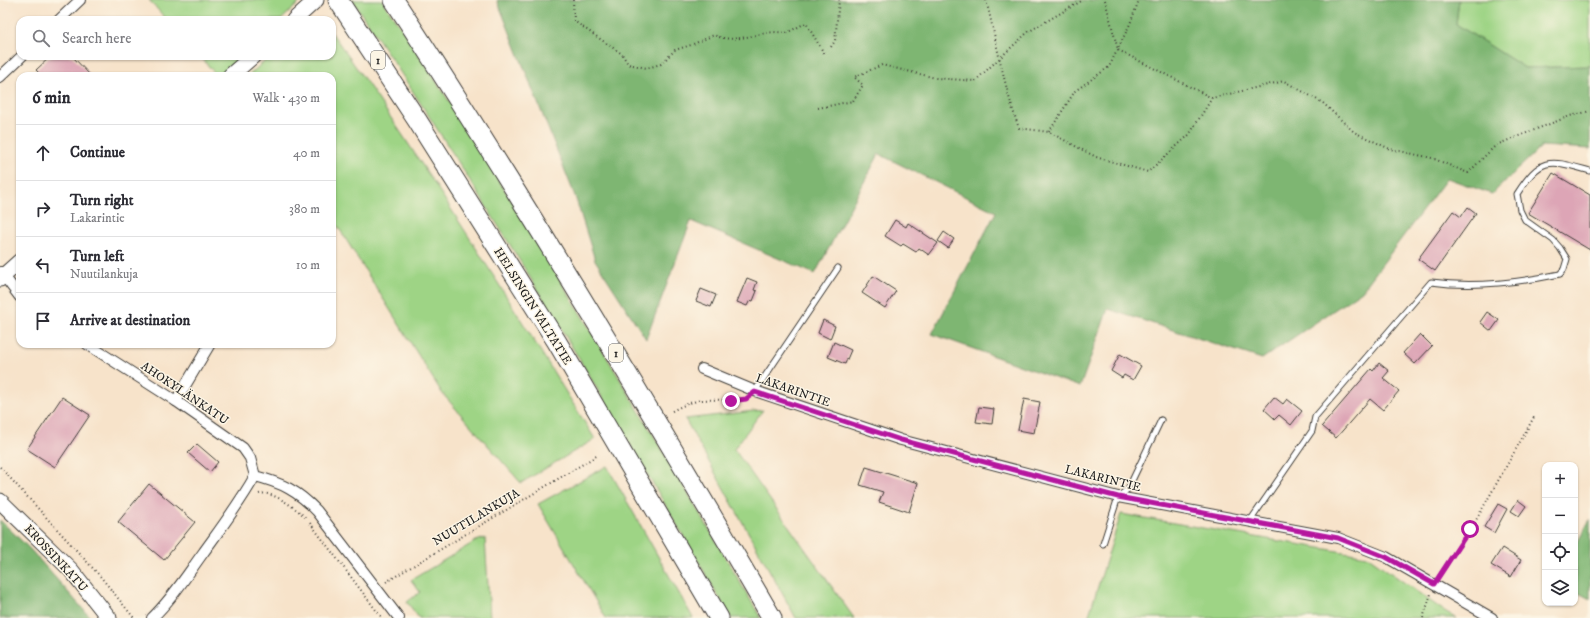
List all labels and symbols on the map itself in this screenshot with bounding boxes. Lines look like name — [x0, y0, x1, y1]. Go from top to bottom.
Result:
road number: 1 — [371, 51, 385, 69]
street label: HELSINGIN VALTATIE — [490, 245, 575, 368]
road number: 1 — [609, 344, 623, 362]
street label: AHOKYLÄNKATU — [138, 359, 231, 428]
street label: LAKARINTIE — [754, 371, 833, 410]
route end — [722, 392, 740, 410]
street label: LAKARINTIE — [1063, 462, 1143, 495]
street label: NUUTILANKUJA — [430, 485, 523, 549]
route start — [1461, 520, 1479, 538]
street label: KROSSINKATU — [21, 522, 91, 595]

